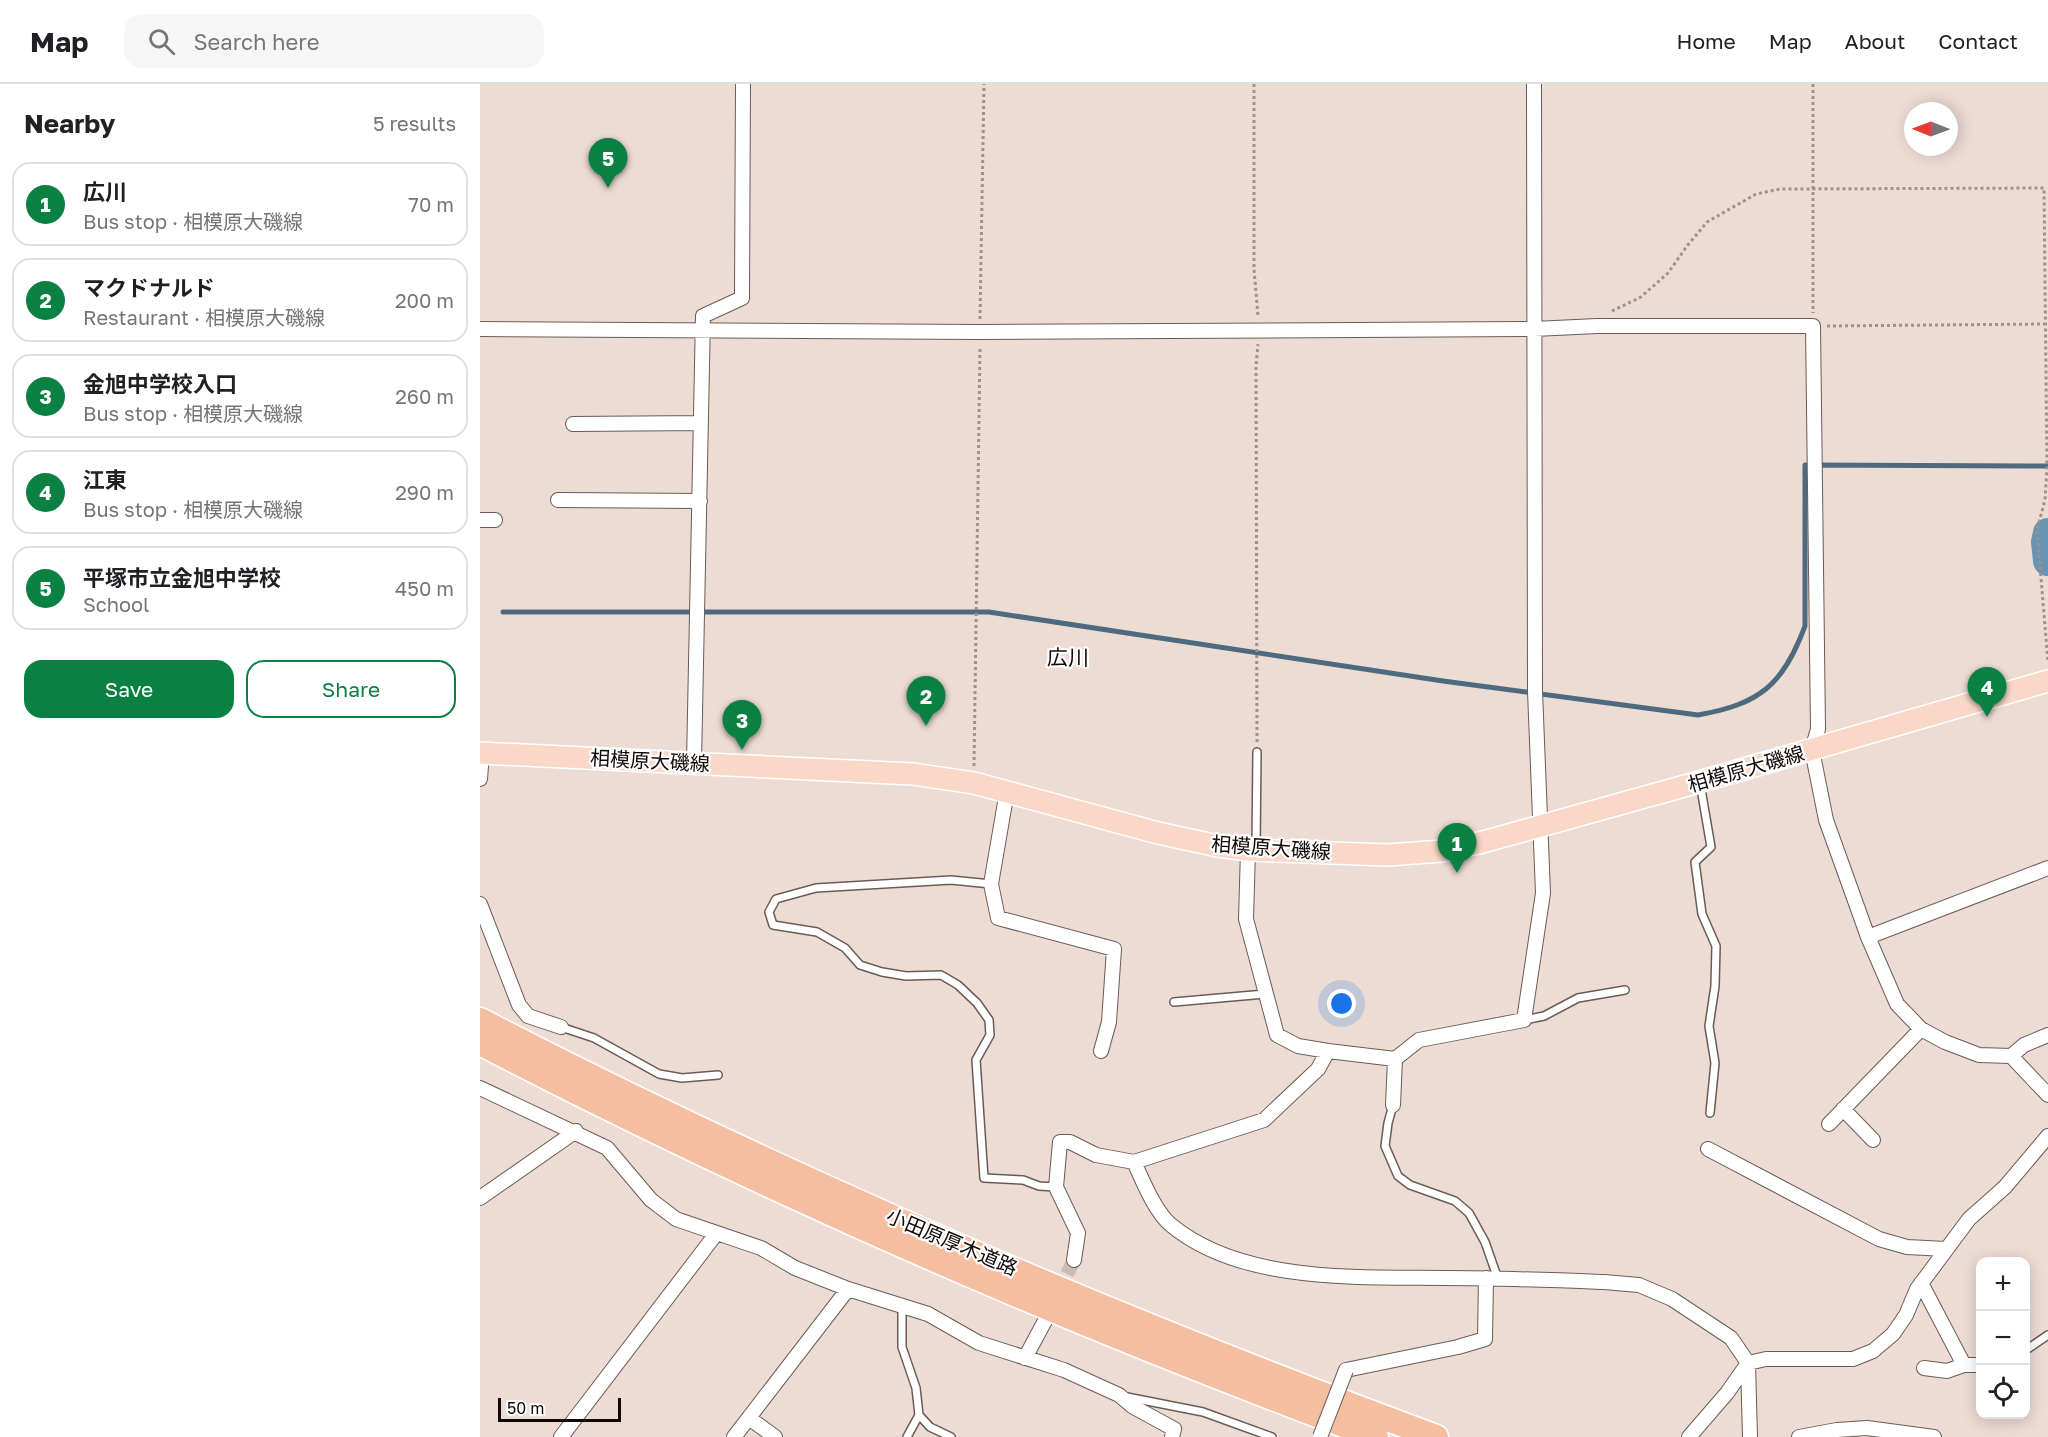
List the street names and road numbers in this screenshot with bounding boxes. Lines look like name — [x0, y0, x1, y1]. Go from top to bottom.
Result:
street label: 相模原大磯線 — [1685, 740, 1807, 796]
street label: 相模原大磯線 — [590, 745, 711, 775]
street label: 相模原大磯線 — [1210, 831, 1332, 863]
street label: 小田原厚木道路 — [883, 1203, 1022, 1279]

